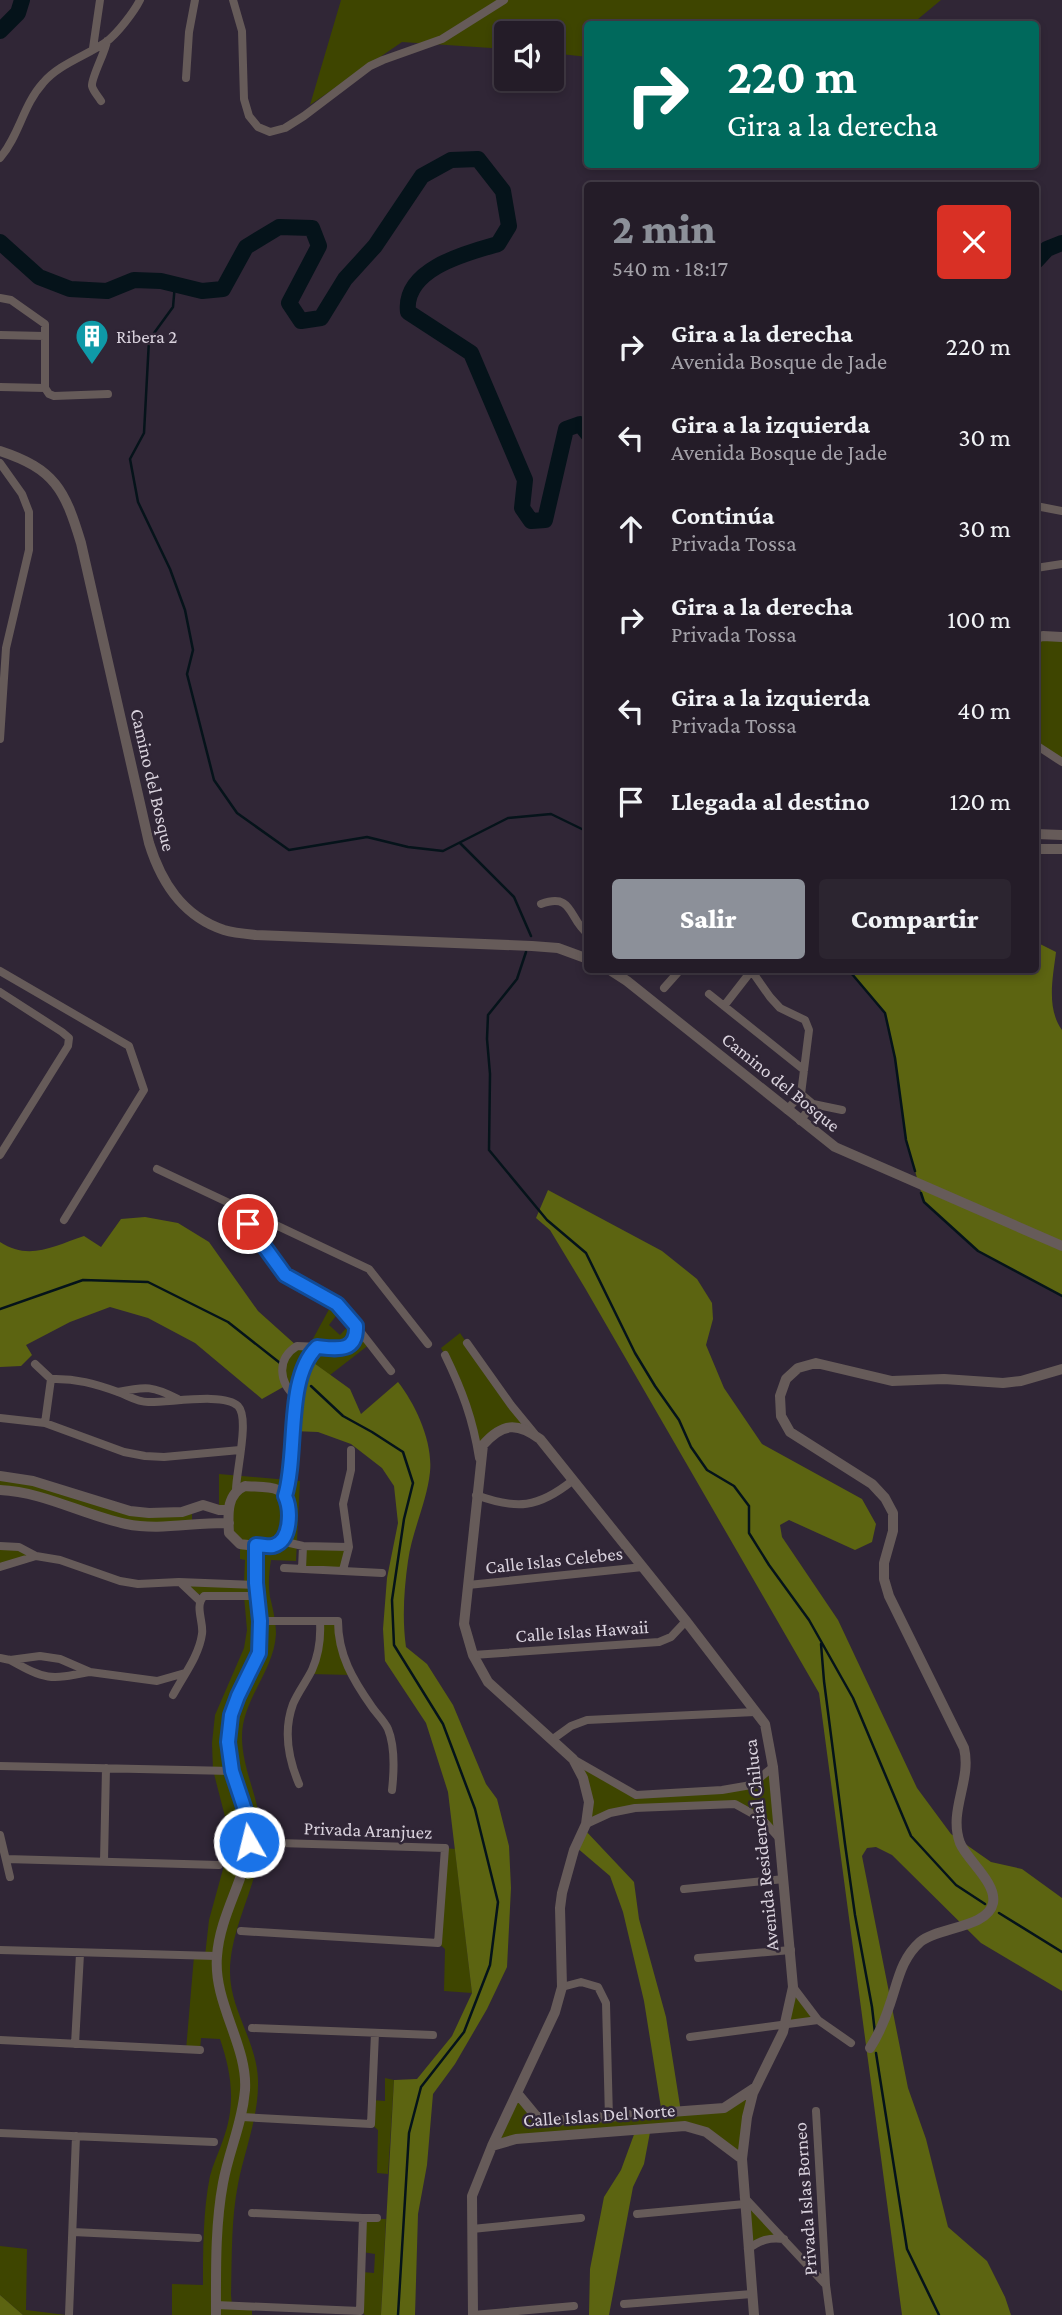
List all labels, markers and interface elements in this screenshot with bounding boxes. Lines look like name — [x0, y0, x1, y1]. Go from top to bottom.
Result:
map controls — [494, 21, 564, 91]
button: sound — [494, 21, 564, 91]
icon: right — [612, 49, 703, 140]
text: 220 m — [727, 49, 857, 104]
text: Gira a la derecha — [727, 107, 938, 143]
text: 2 min — [612, 205, 716, 252]
button: close — [937, 205, 1011, 279]
text: 540 m · 18:17 — [612, 255, 728, 281]
building icon: Ribera 2 — [73, 317, 111, 366]
text: Gira a la derecha — [671, 319, 853, 348]
place label: Ribera 2 — [116, 326, 177, 347]
icon: right — [612, 328, 650, 366]
text: 220 m — [946, 332, 1011, 361]
text: Avenida Bosque de Jade — [671, 348, 887, 374]
text: Gira a la izquierda — [671, 410, 870, 439]
icon: left — [612, 419, 650, 457]
text: 30 m — [958, 423, 1011, 452]
text: Avenida Bosque de Jade — [671, 439, 887, 465]
text: Continúa — [671, 501, 774, 530]
icon: ahead — [612, 510, 650, 548]
text: 30 m — [958, 514, 1011, 543]
text: Privada Tossa — [671, 530, 797, 556]
text: Gira a la derecha — [671, 592, 853, 621]
icon: right — [612, 601, 650, 639]
text: 100 m — [947, 605, 1011, 634]
text: Privada Tossa — [671, 621, 797, 647]
text: Gira a la izquierda — [671, 683, 870, 712]
icon: left — [612, 692, 650, 730]
text: 40 m — [957, 696, 1011, 725]
street label: Camino del Bosque — [126, 707, 180, 853]
text: Privada Tossa — [671, 712, 797, 738]
icon: arrive — [612, 783, 650, 821]
text: Llegada al destino — [671, 787, 870, 816]
text: 120 m — [950, 787, 1011, 816]
button: Salir — [612, 879, 805, 959]
button: Compartir — [819, 879, 1011, 959]
street label: Camino del Bosque — [718, 1028, 844, 1136]
pin — [218, 1194, 278, 1254]
icon: arrive — [229, 1205, 267, 1243]
street label: Calle Islas Celebes — [484, 1542, 624, 1578]
street label: Calle Islas Hawaii — [515, 1616, 649, 1646]
street label: Avenida Residencial Chiluca — [739, 1738, 783, 1952]
position arrow — [212, 1805, 286, 1879]
street label: Privada Aranjuez — [303, 1817, 433, 1844]
street label: Calle Islas Del Norte — [522, 2099, 676, 2131]
street label: Privada Islas Borneo — [789, 2122, 821, 2276]

